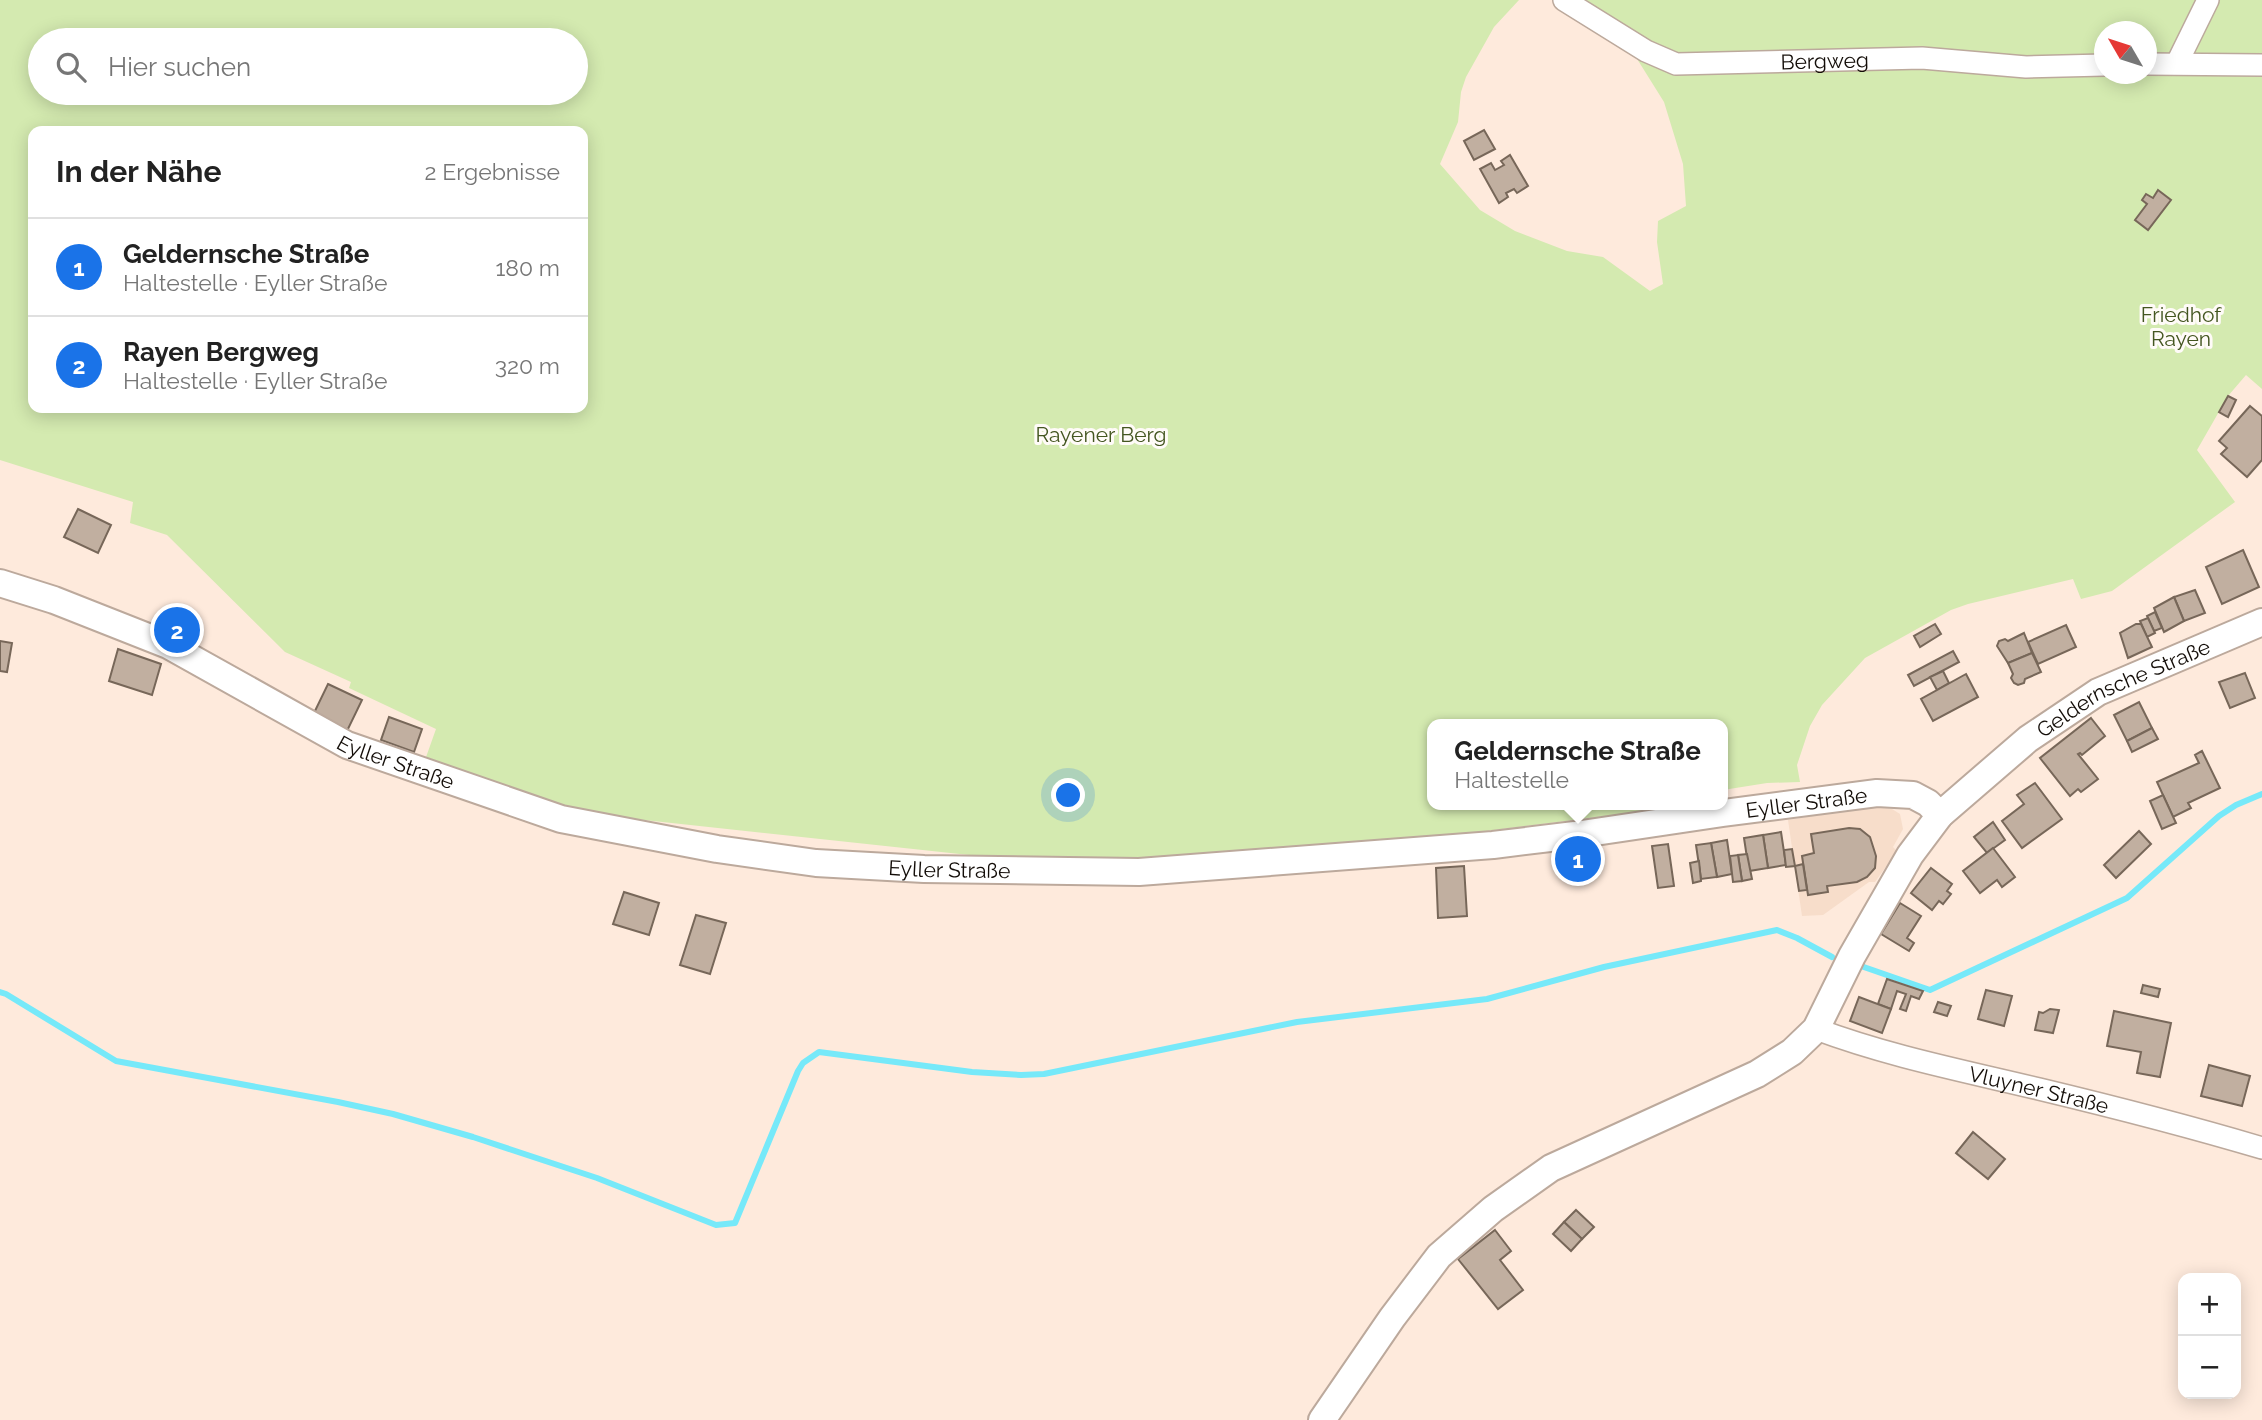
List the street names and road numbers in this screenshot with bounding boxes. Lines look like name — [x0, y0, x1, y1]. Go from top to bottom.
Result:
street label: Bergweg — [1780, 47, 1869, 74]
street label: Geldernsche Straße — [2032, 633, 2214, 742]
street label: Eyller Straße — [333, 730, 458, 794]
street label: Eyller Straße — [1744, 782, 1869, 822]
street label: Eyller Straße — [888, 855, 1011, 883]
street label: Vluyner Straße — [1966, 1061, 2111, 1118]

